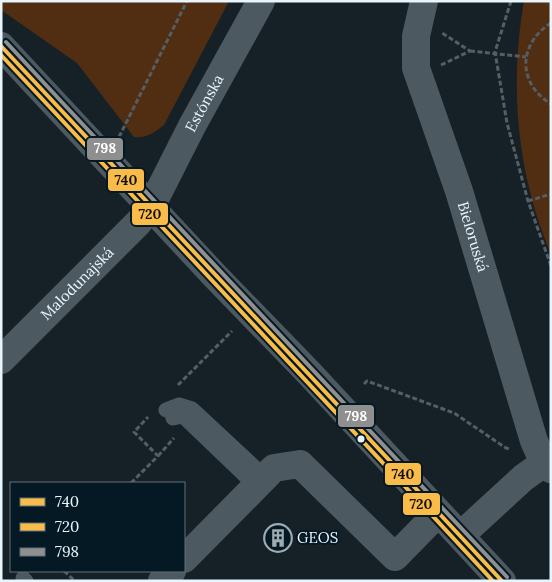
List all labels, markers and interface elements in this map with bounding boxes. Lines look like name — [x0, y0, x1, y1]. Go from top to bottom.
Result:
street label: Estónska — [181, 71, 228, 135]
line badge: 798 — [86, 137, 124, 161]
text: 798 — [94, 139, 116, 157]
line badge: 740 — [107, 168, 145, 192]
text: 740 — [115, 171, 138, 189]
street label: Bieloruská — [454, 199, 493, 274]
line badge: 720 — [131, 202, 169, 226]
text: 720 — [139, 205, 162, 223]
street label: Malodunajská — [36, 242, 118, 324]
line badge: 798 — [337, 404, 375, 428]
text: 798 — [345, 407, 367, 425]
unlabelled marker — [356, 434, 366, 444]
line badge: 740 — [384, 462, 422, 486]
text: 740 — [392, 465, 415, 483]
legend — [10, 482, 185, 572]
text: 740 — [55, 492, 79, 511]
line badge: 720 — [402, 492, 441, 516]
text: 720 — [410, 495, 433, 513]
text: 720 — [55, 517, 79, 536]
building icon: GEOS — [263, 523, 293, 553]
place label: GEOS — [297, 528, 338, 547]
text: 798 — [55, 542, 79, 561]

